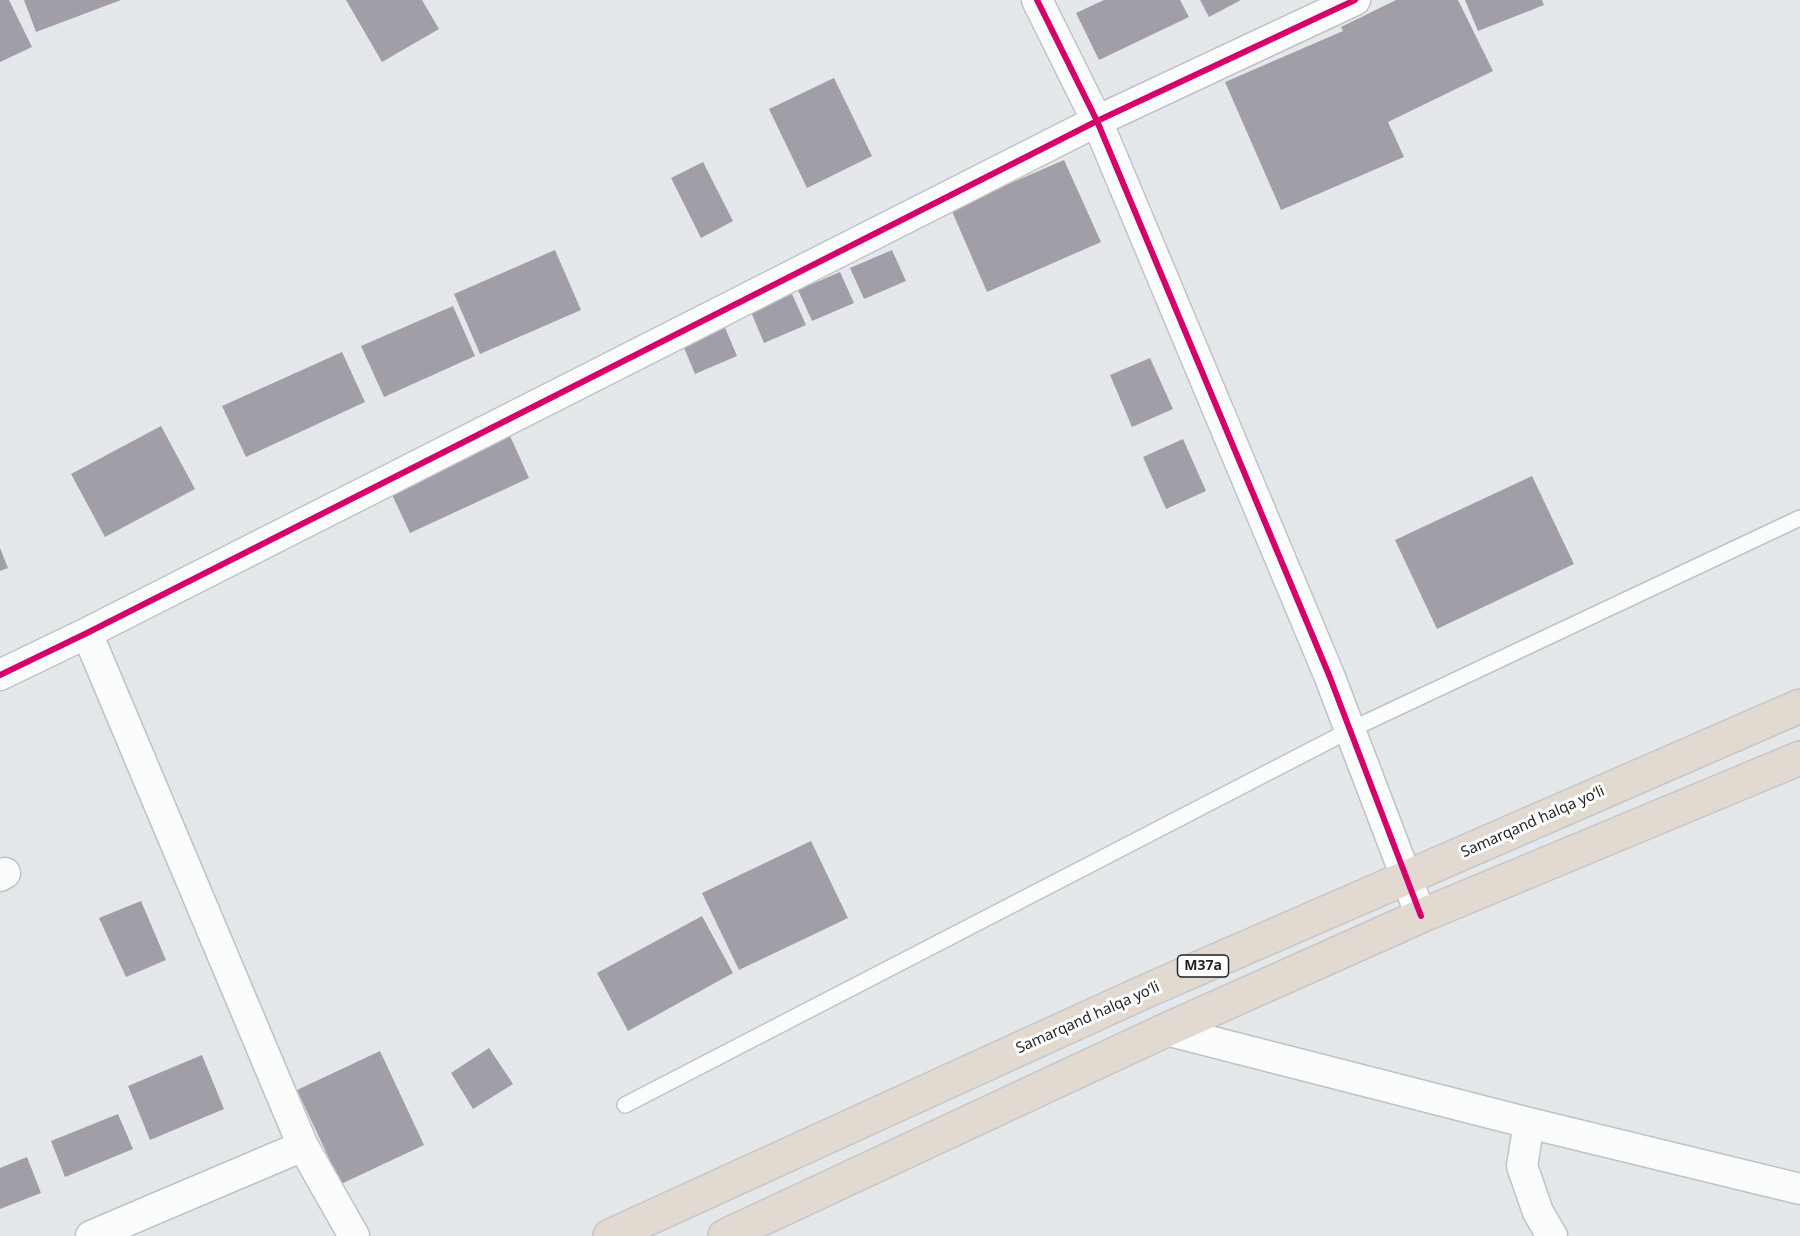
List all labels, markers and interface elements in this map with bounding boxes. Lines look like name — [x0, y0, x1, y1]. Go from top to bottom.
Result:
street label: Samarqand halqa yoʻli — [1458, 782, 1608, 862]
road number: M37a — [1178, 955, 1228, 977]
street label: Samarqand halqa yoʻli — [1013, 978, 1163, 1058]

